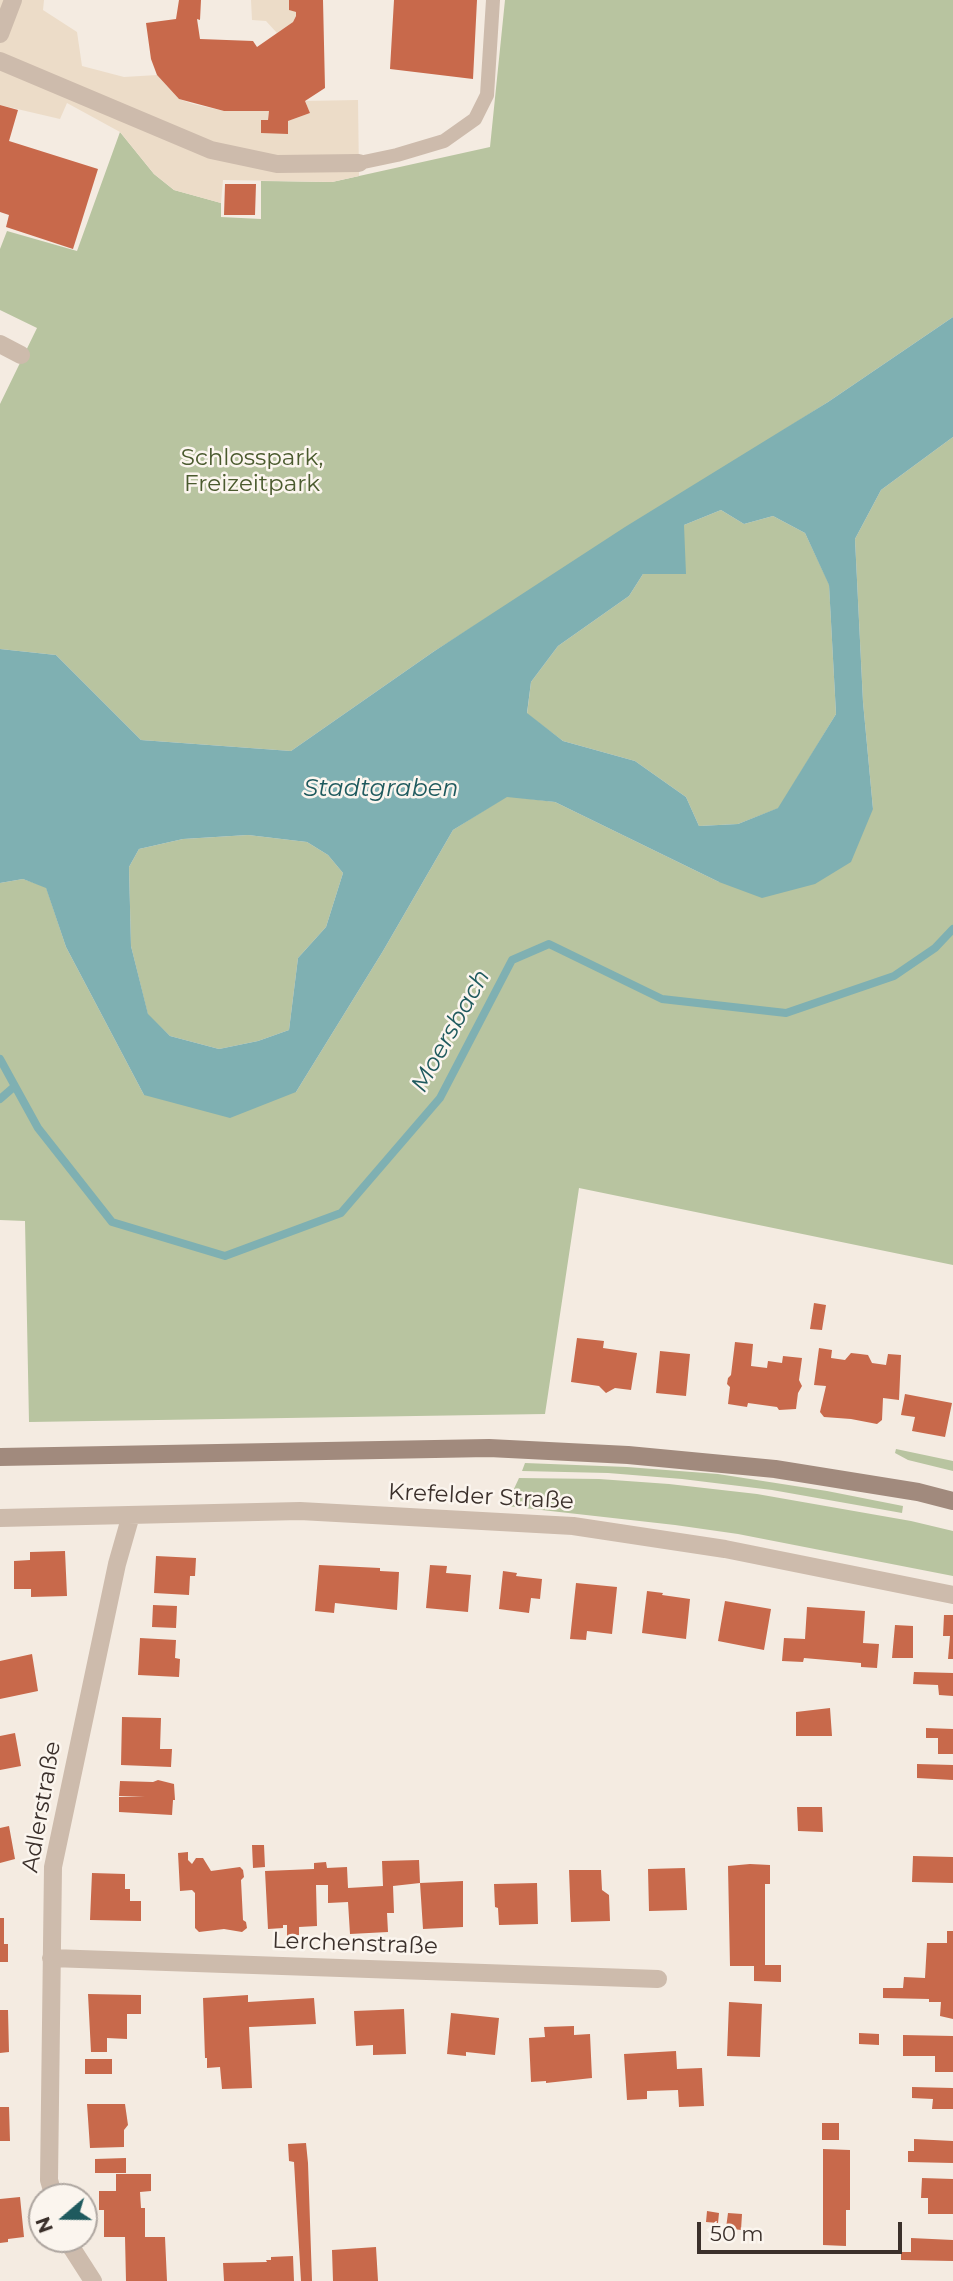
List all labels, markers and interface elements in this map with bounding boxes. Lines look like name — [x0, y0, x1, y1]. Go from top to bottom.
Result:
park label: Schlosspark, Freizeitpark — [181, 444, 323, 498]
water label: Stadtgraben — [304, 775, 458, 803]
water label: Moersbach — [405, 965, 497, 1097]
street label: Krefelder Straße — [387, 1478, 575, 1516]
street label: Adlerstraße — [17, 1739, 67, 1875]
street label: Lerchenstraße — [272, 1927, 438, 1961]
north arrow — [28, 2183, 98, 2253]
scale bar — [701, 2208, 906, 2252]
text: N — [31, 2214, 58, 2236]
text: 50 m — [710, 2221, 764, 2246]

